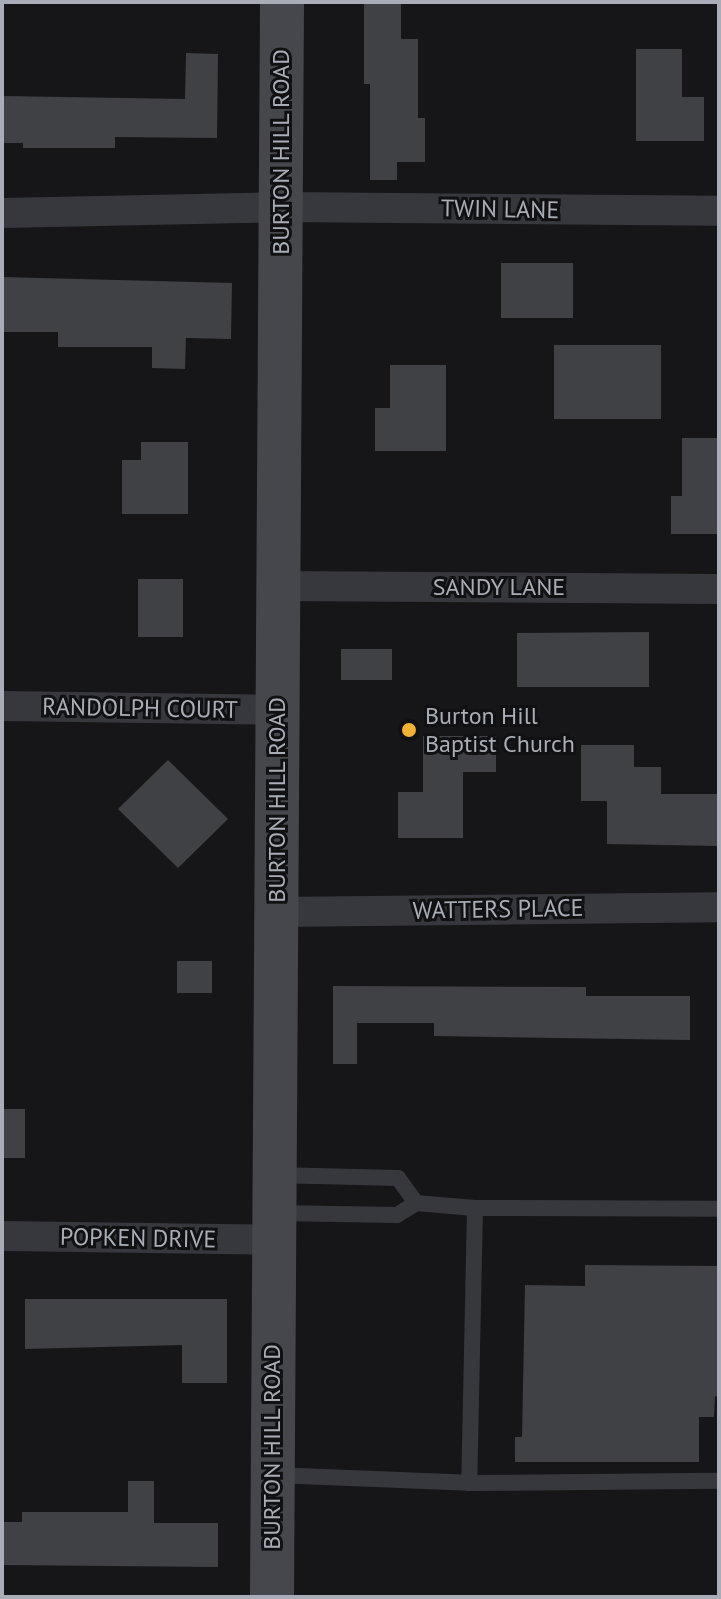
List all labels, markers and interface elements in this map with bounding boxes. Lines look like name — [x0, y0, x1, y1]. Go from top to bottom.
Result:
street label: BURTON HILL ROAD — [267, 49, 295, 255]
street label: TWIN LANE — [441, 194, 559, 224]
street label: SANDY LANE — [432, 573, 566, 601]
street label: RANDOLPH COURT — [42, 692, 238, 724]
street label: BURTON HILL ROAD — [263, 697, 291, 903]
place label: Burton Hill Baptist Church — [425, 702, 575, 758]
marker: Burton Hill Baptist Church — [400, 721, 418, 739]
street label: WATTERS PLACE — [412, 893, 584, 925]
street label: POPKEN DRIVE — [60, 1222, 216, 1254]
street label: BURTON HILL ROAD — [258, 1344, 286, 1550]

